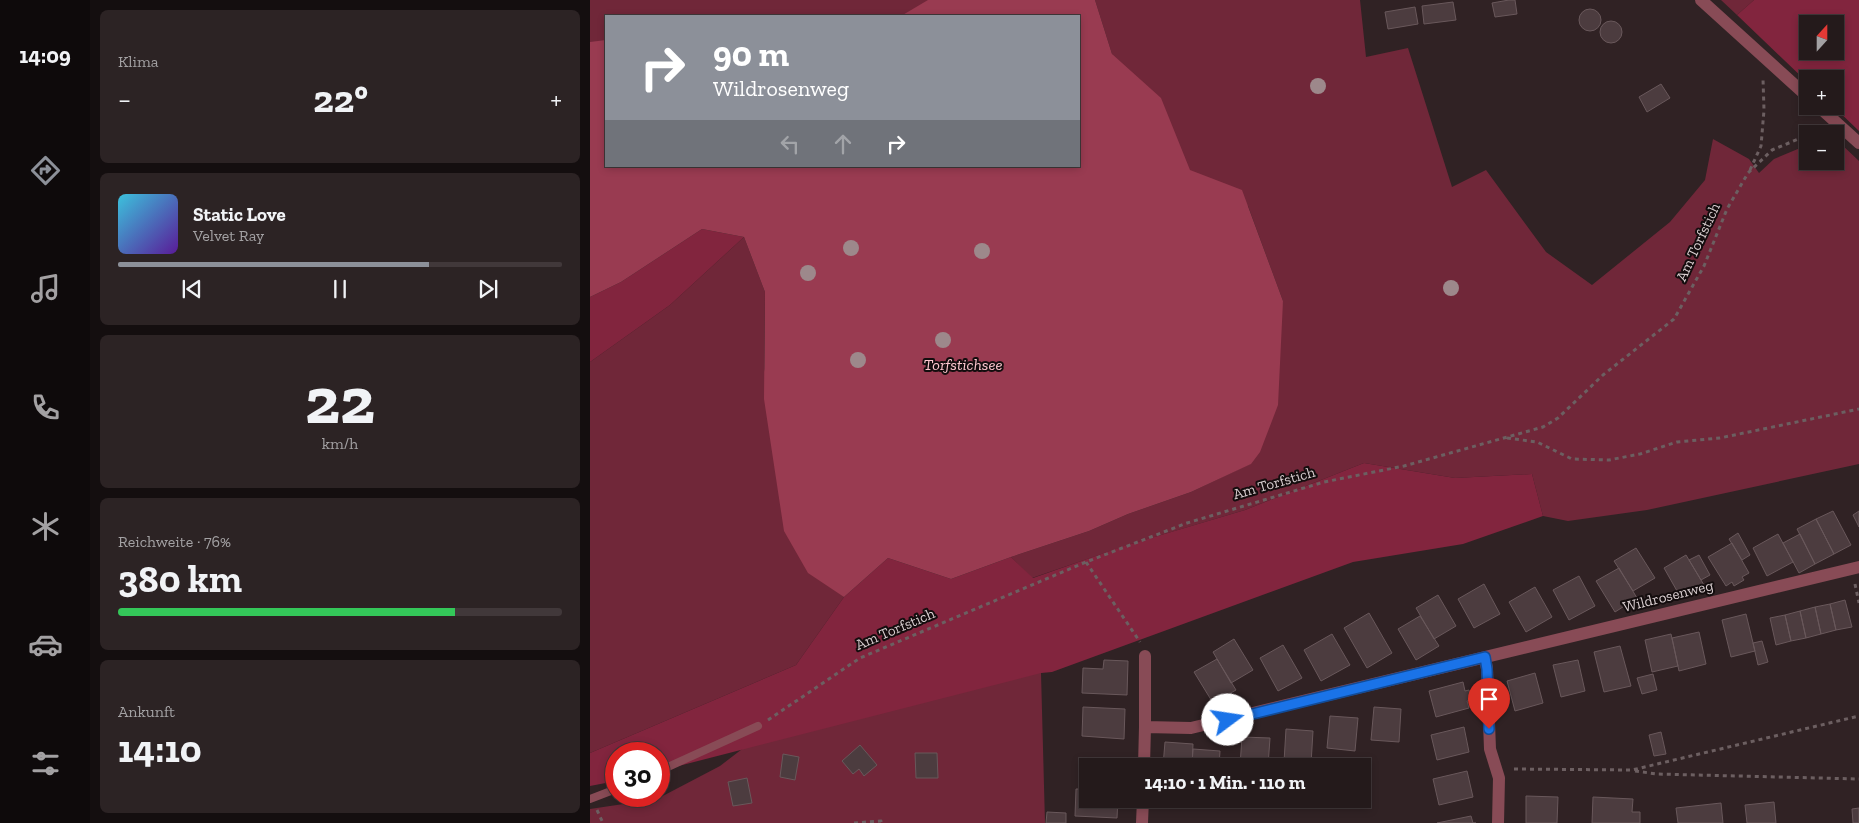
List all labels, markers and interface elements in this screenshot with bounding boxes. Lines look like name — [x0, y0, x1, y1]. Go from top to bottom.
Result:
north arrow — [1799, 15, 1844, 60]
map controls — [1799, 15, 1844, 170]
text: 90 m — [713, 33, 789, 75]
icon: right — [630, 35, 695, 100]
text: 14:09 — [19, 42, 71, 69]
text: Klima — [118, 52, 159, 71]
button: + — [1799, 70, 1844, 115]
text: Wildrosenweg — [713, 75, 849, 102]
text: 22° — [313, 76, 368, 122]
text: − — [118, 83, 131, 116]
text: + — [550, 83, 562, 116]
button: − — [1799, 125, 1844, 170]
icon: left — [776, 130, 804, 158]
icon: ahead — [829, 130, 857, 158]
icon: right — [882, 130, 910, 158]
icon: directions — [28, 153, 63, 188]
street label: Am Torfstich — [1672, 199, 1724, 284]
text: Static Love — [193, 203, 286, 226]
text: Velvet Ray — [193, 226, 264, 245]
icon: music — [28, 271, 63, 306]
icon: previous — [178, 275, 206, 303]
icon: pause — [326, 275, 354, 303]
icon: next — [474, 275, 502, 303]
water label: Torfstichsee — [924, 355, 1002, 374]
text: 22 — [305, 362, 375, 440]
icon: phone — [28, 390, 63, 425]
text: km/h — [322, 434, 358, 453]
street label: Am Torfstich — [1231, 463, 1318, 503]
icon: climate — [28, 509, 63, 544]
text: Reichweite · 76% — [118, 532, 231, 551]
text: 380 km — [118, 556, 242, 602]
street label: Wildrosenweg — [1621, 576, 1715, 616]
street label: Am Torfstich — [853, 604, 938, 654]
icon: car — [28, 627, 63, 662]
pin — [1468, 678, 1510, 729]
icon: arrive — [1475, 685, 1503, 713]
position arrow — [1201, 693, 1253, 745]
text: Ankunft — [118, 702, 175, 721]
text: 14:10 — [118, 726, 202, 772]
speed limit sign: 30 — [605, 742, 670, 807]
icon: filters — [28, 746, 63, 781]
text: 14:10 · 1 Min. · 110 m — [1145, 771, 1305, 794]

